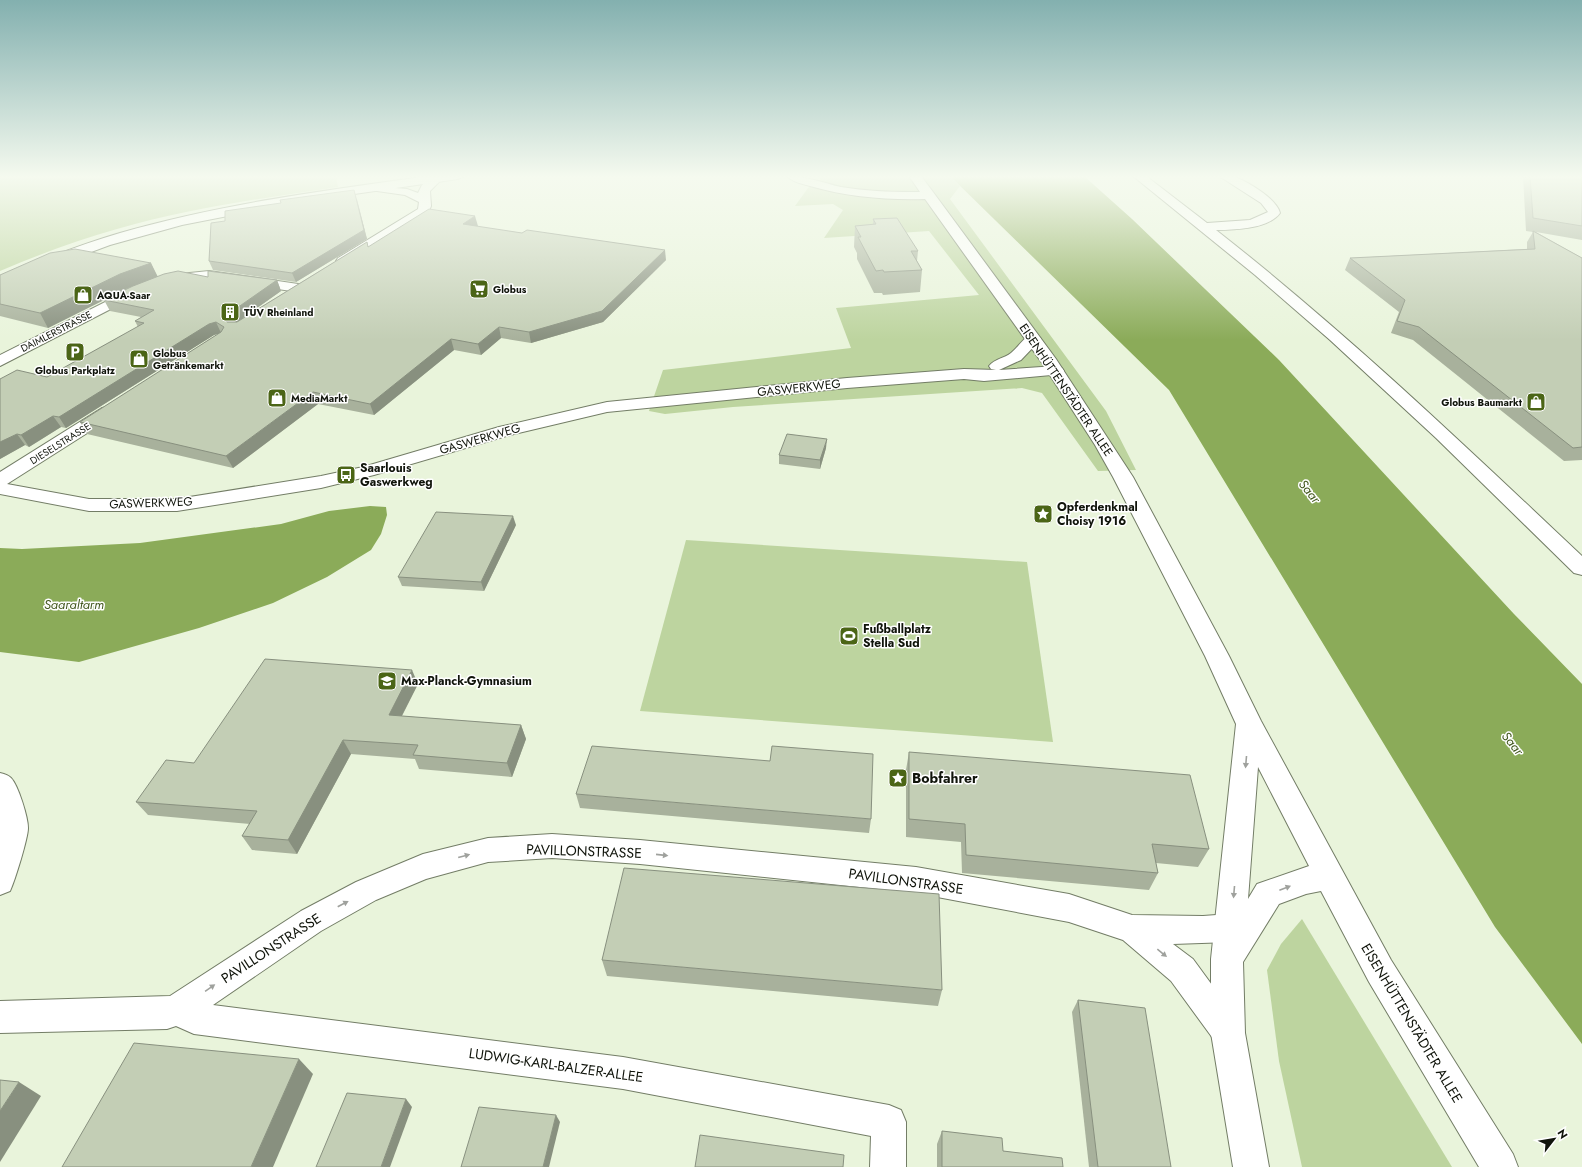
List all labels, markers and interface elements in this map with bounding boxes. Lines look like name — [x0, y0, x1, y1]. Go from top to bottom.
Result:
supermarket icon: Globus — [468, 278, 490, 300]
place label: Globus — [493, 282, 527, 297]
shop icon: AQUA-Saar — [72, 284, 94, 306]
place label: AQUA-Saar — [96, 288, 151, 303]
building icon: TÜV Rheinland — [219, 301, 241, 323]
place label: TÜV Rheinland — [244, 305, 313, 320]
street label: DAIMLERSTRASSE — [18, 307, 94, 356]
street label: EISENHÜTTENSTÄDTER ALLEE — [1015, 320, 1117, 460]
parking icon: Globus Parkplatz — [64, 341, 86, 363]
place label: Globus Getränkemarkt — [153, 346, 224, 373]
shop icon: Globus Getränkemarkt — [128, 348, 150, 370]
place label: Globus Parkplatz — [35, 363, 116, 378]
street label: GASWERKWEG — [757, 375, 841, 401]
shop icon: MediaMarkt — [266, 387, 288, 409]
place label: MediaMarkt — [291, 391, 348, 406]
shop icon: Globus Baumarkt — [1525, 391, 1547, 413]
place label: Globus Baumarkt — [1441, 395, 1523, 410]
street label: DIESELSTRASSE — [27, 419, 94, 468]
street label: GASWERKWEG — [437, 419, 523, 459]
place label: Saarlouis Gaswerkweg — [360, 459, 433, 491]
bus stop icon: Saarlouis Gaswerkweg — [335, 464, 357, 486]
water label: Saar — [1294, 475, 1325, 508]
street label: GASWERKWEG — [109, 493, 193, 513]
place label: Opferdenkmal Choisy 1916 — [1057, 498, 1138, 530]
place icon: Opferdenkmal Choisy 1916 — [1032, 503, 1054, 525]
water label: Saaraltarm — [44, 595, 104, 614]
place label: Fußballplatz Stella Sud — [863, 620, 932, 652]
sports icon: Fußballplatz Stella Sud — [838, 625, 860, 647]
school or university icon: Max-Planck-Gymnasium — [376, 670, 398, 692]
place label: Max-Planck-Gymnasium — [401, 672, 532, 690]
water label: Saar — [1497, 727, 1528, 760]
one-way arrow — [1242, 756, 1249, 768]
place icon: Bobfahrer — [887, 767, 909, 789]
place label: Bobfahrer — [912, 768, 978, 788]
street label: PAVILLONSTRASSE — [526, 839, 642, 863]
one-way arrow — [656, 851, 668, 858]
one-way arrow — [458, 853, 470, 859]
street label: PAVILLONSTRASSE — [847, 863, 965, 899]
one-way arrow — [1280, 884, 1292, 890]
one-way arrow — [1230, 886, 1237, 898]
one-way arrow — [337, 900, 349, 907]
street label: PAVILLONSTRASSE — [217, 908, 325, 988]
street label: EISENHÜTTENSTÄDTER ALLEE — [1356, 940, 1468, 1106]
one-way arrow — [1156, 949, 1167, 958]
one-way arrow — [204, 984, 215, 992]
street label: LUDWIG-KARL-BALZER-ALLEE — [467, 1043, 645, 1087]
north arrow — [1534, 1119, 1574, 1159]
text: N — [1553, 1126, 1572, 1142]

